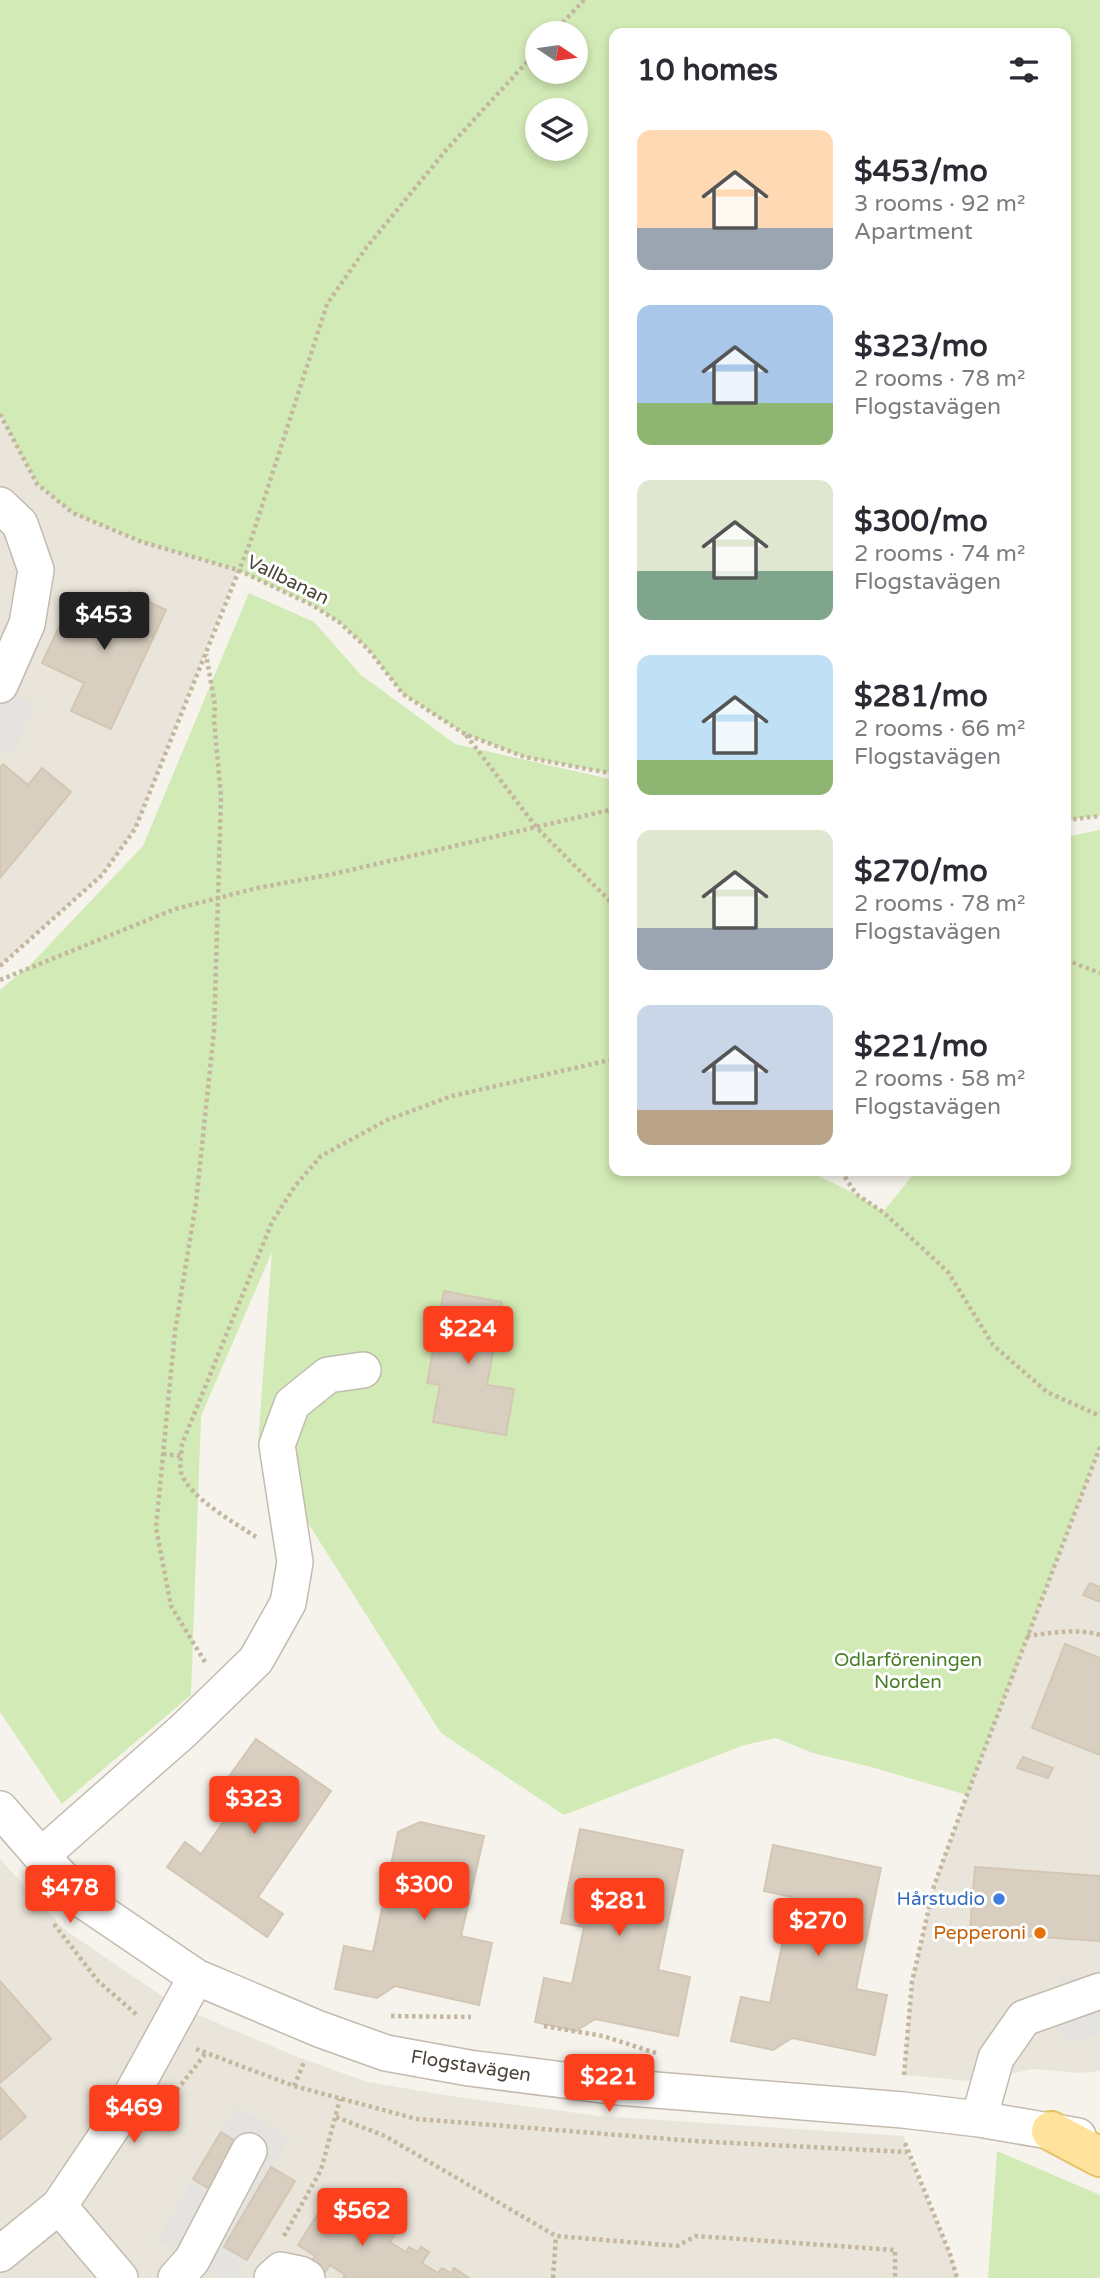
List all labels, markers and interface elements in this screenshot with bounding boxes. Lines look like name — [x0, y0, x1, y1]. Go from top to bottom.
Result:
north arrow — [525, 21, 588, 84]
map controls — [525, 21, 588, 161]
icon: filters — [1005, 51, 1043, 89]
text: 10 homes — [637, 52, 778, 89]
button: layers — [525, 98, 588, 161]
text: $453/mo — [854, 153, 988, 190]
icon: home — [693, 158, 777, 242]
text: 3 rooms · 92 m² — [854, 190, 1025, 218]
text: Apartment — [854, 218, 973, 246]
text: $323/mo — [854, 328, 988, 365]
icon: home — [693, 333, 777, 417]
text: 2 rooms · 78 m² — [854, 365, 1025, 393]
text: Flogstavägen — [854, 393, 1001, 421]
text: $300/mo — [854, 503, 988, 540]
icon: home — [693, 508, 777, 592]
text: 2 rooms · 74 m² — [854, 540, 1025, 568]
street label: Vallbanan — [243, 551, 333, 609]
text: Flogstavägen — [854, 568, 1001, 596]
pin: $453 — [63, 592, 145, 652]
text: $453 — [75, 601, 133, 629]
text: $281/mo — [854, 678, 988, 715]
icon: home — [693, 683, 777, 767]
text: 2 rooms · 66 m² — [854, 715, 1025, 743]
text: Flogstavägen — [854, 743, 1001, 771]
text: $270/mo — [854, 853, 988, 890]
icon: home — [693, 858, 777, 942]
text: 2 rooms · 78 m² — [854, 890, 1025, 918]
text: Flogstavägen — [854, 918, 1001, 946]
text: $221/mo — [854, 1028, 988, 1065]
icon: home — [693, 1033, 777, 1117]
text: 2 rooms · 58 m² — [854, 1065, 1025, 1093]
text: Flogstavägen — [854, 1093, 1001, 1121]
pin: $224 — [427, 1306, 509, 1366]
text: $224 — [439, 1315, 497, 1343]
park label: Odlarföreningen Norden — [834, 1649, 982, 1693]
pin: $323 — [213, 1776, 295, 1836]
text: $323 — [225, 1785, 283, 1813]
pin: $300 — [383, 1862, 465, 1922]
pin: $478 — [29, 1866, 111, 1925]
text: $300 — [395, 1871, 453, 1899]
text: $478 — [41, 1874, 99, 1902]
pin: $281 — [578, 1878, 660, 1938]
text: $281 — [590, 1887, 648, 1915]
place label: Hårstudio — [897, 1888, 985, 1910]
marker: Hårstudio — [991, 1891, 1007, 1907]
pin: $270 — [777, 1898, 859, 1958]
text: $270 — [789, 1907, 847, 1935]
place label: Pepperoni — [933, 1922, 1026, 1944]
marker: Pepperoni — [1032, 1925, 1048, 1941]
street label: Flogstavägen — [409, 2046, 533, 2086]
pin: $221 — [568, 2054, 650, 2114]
text: $221 — [580, 2063, 638, 2091]
pin: $469 — [93, 2086, 175, 2145]
text: $469 — [105, 2094, 163, 2122]
pin: $562 — [321, 2188, 403, 2248]
text: $562 — [333, 2197, 391, 2225]

